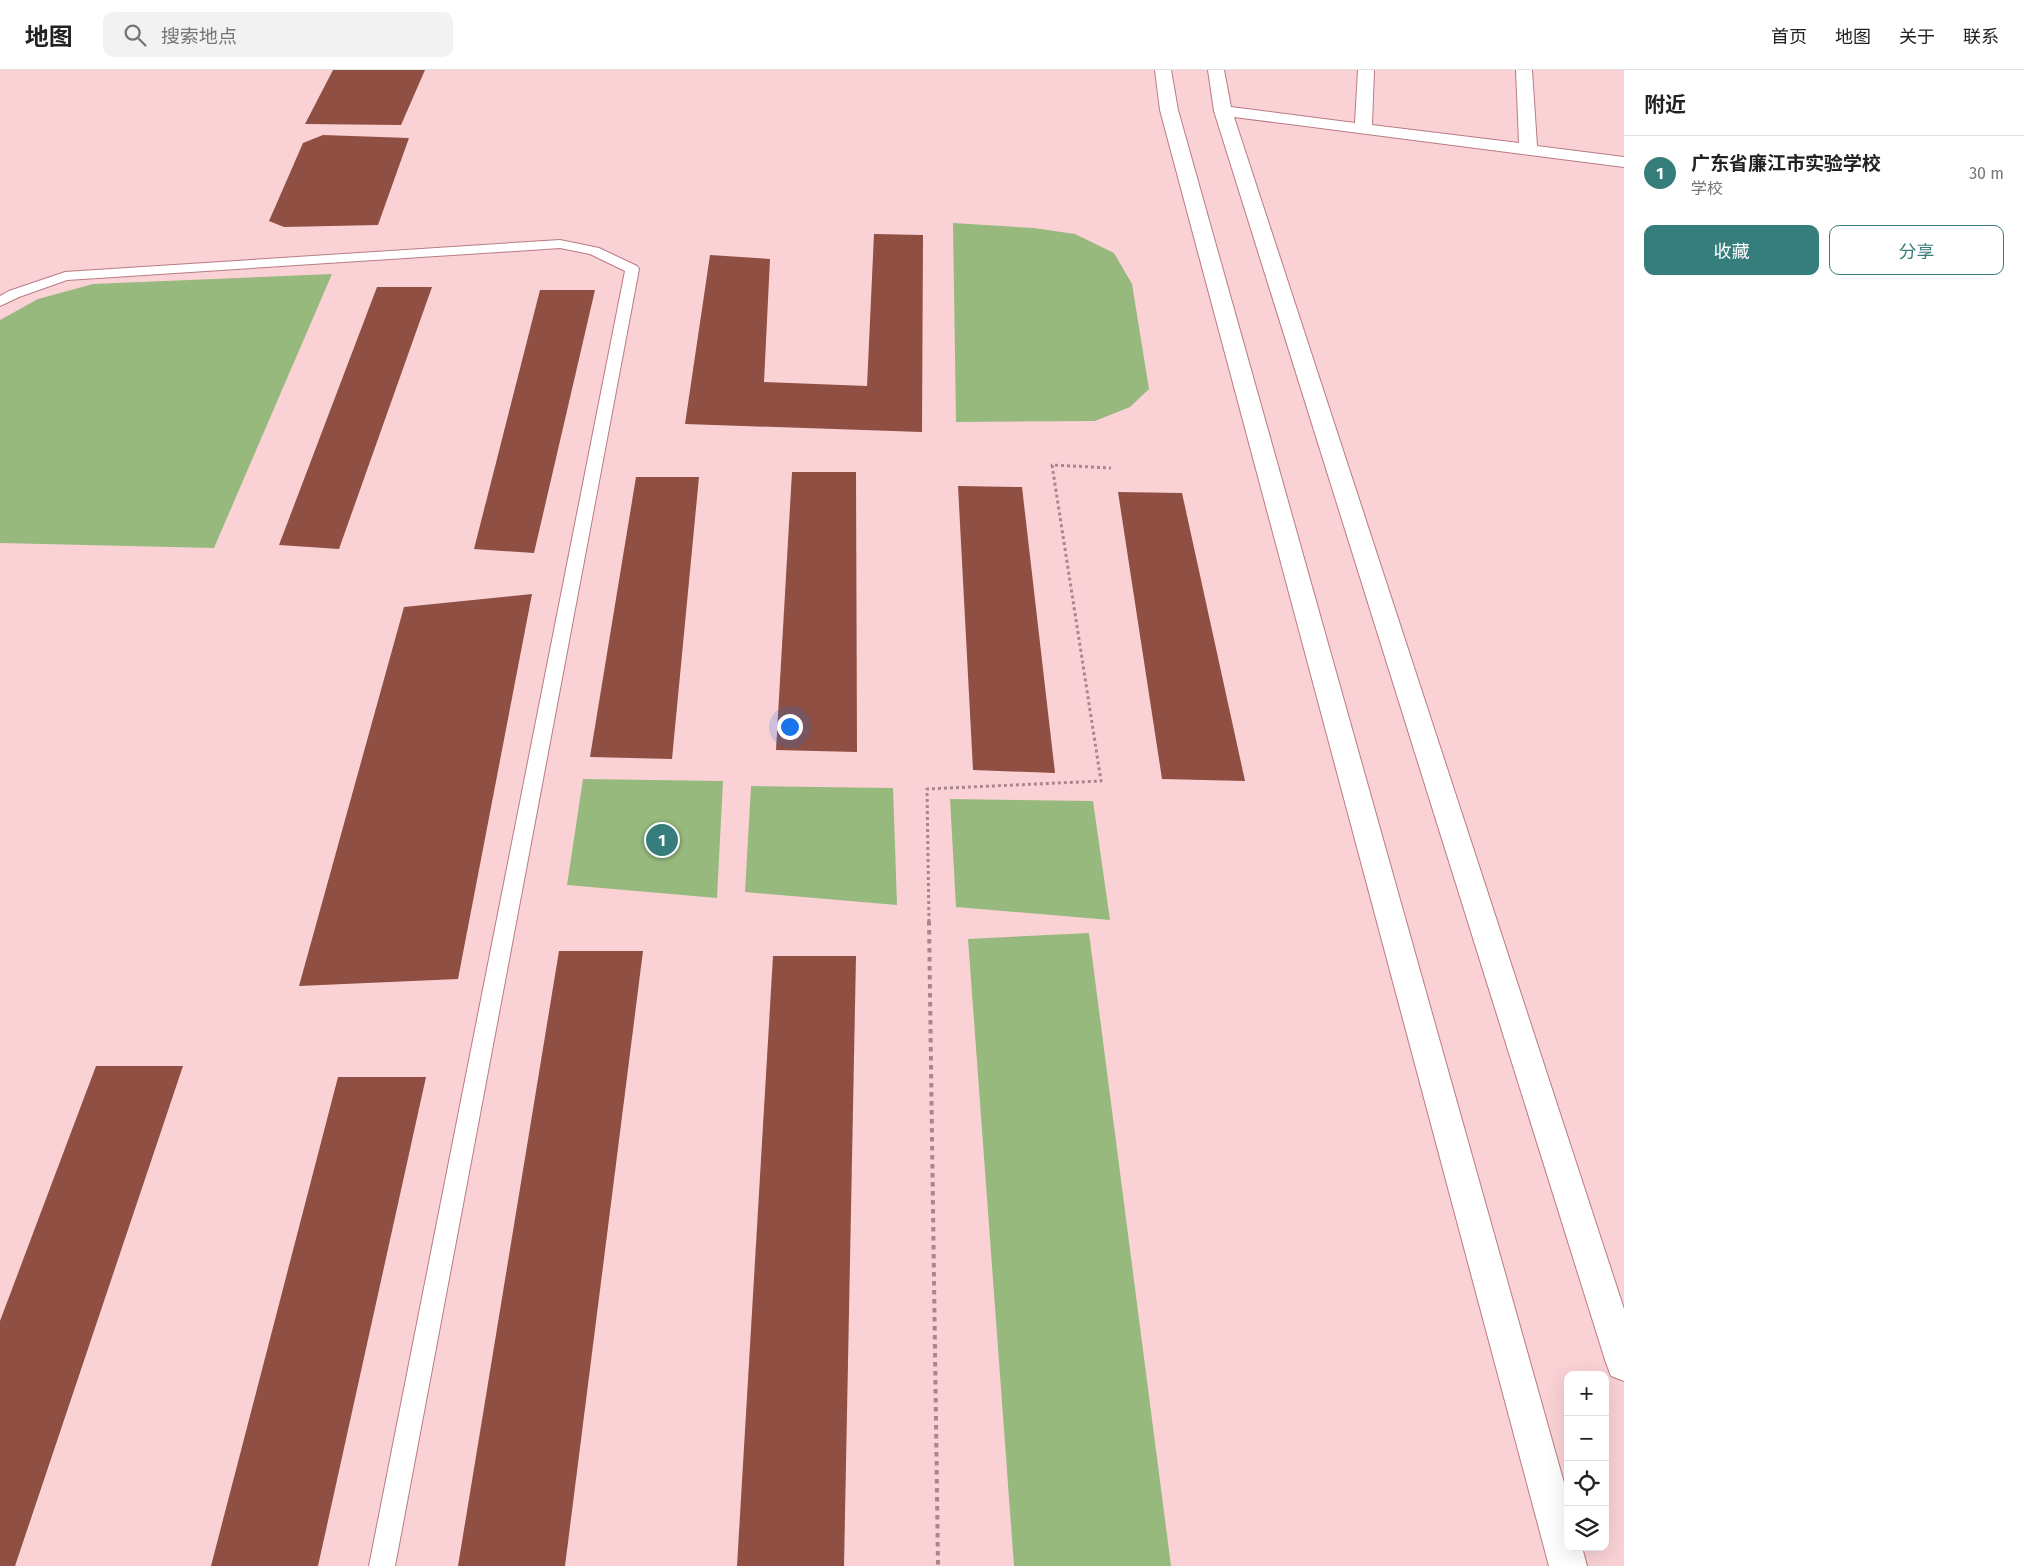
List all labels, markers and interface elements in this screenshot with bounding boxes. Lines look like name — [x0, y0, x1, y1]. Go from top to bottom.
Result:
search box — [103, 12, 453, 57]
icon: search — [121, 21, 149, 49]
text: 地图 — [25, 23, 73, 51]
text: 搜索地点 — [161, 25, 237, 48]
text: 首页 — [1771, 26, 1807, 48]
text: 地图 — [1835, 26, 1871, 48]
text: 关于 — [1899, 26, 1935, 48]
text: 联系 — [1963, 26, 1999, 48]
text: 附近 — [1644, 92, 1686, 118]
text: 广东省廉江市实验学校 — [1691, 152, 1881, 175]
text: 1 — [1656, 164, 1664, 183]
text: 30 m — [1969, 164, 2004, 183]
text: 学校 — [1691, 179, 1723, 198]
button: 收藏 — [1644, 225, 1819, 275]
button: 分享 — [1829, 225, 2004, 275]
your location — [777, 714, 803, 740]
pin: 1 — [646, 821, 678, 859]
map controls — [1564, 1371, 1609, 1551]
button: + — [1564, 1371, 1609, 1416]
button: − — [1564, 1416, 1609, 1461]
button: locate — [1564, 1461, 1609, 1506]
button: layers — [1564, 1506, 1609, 1551]

